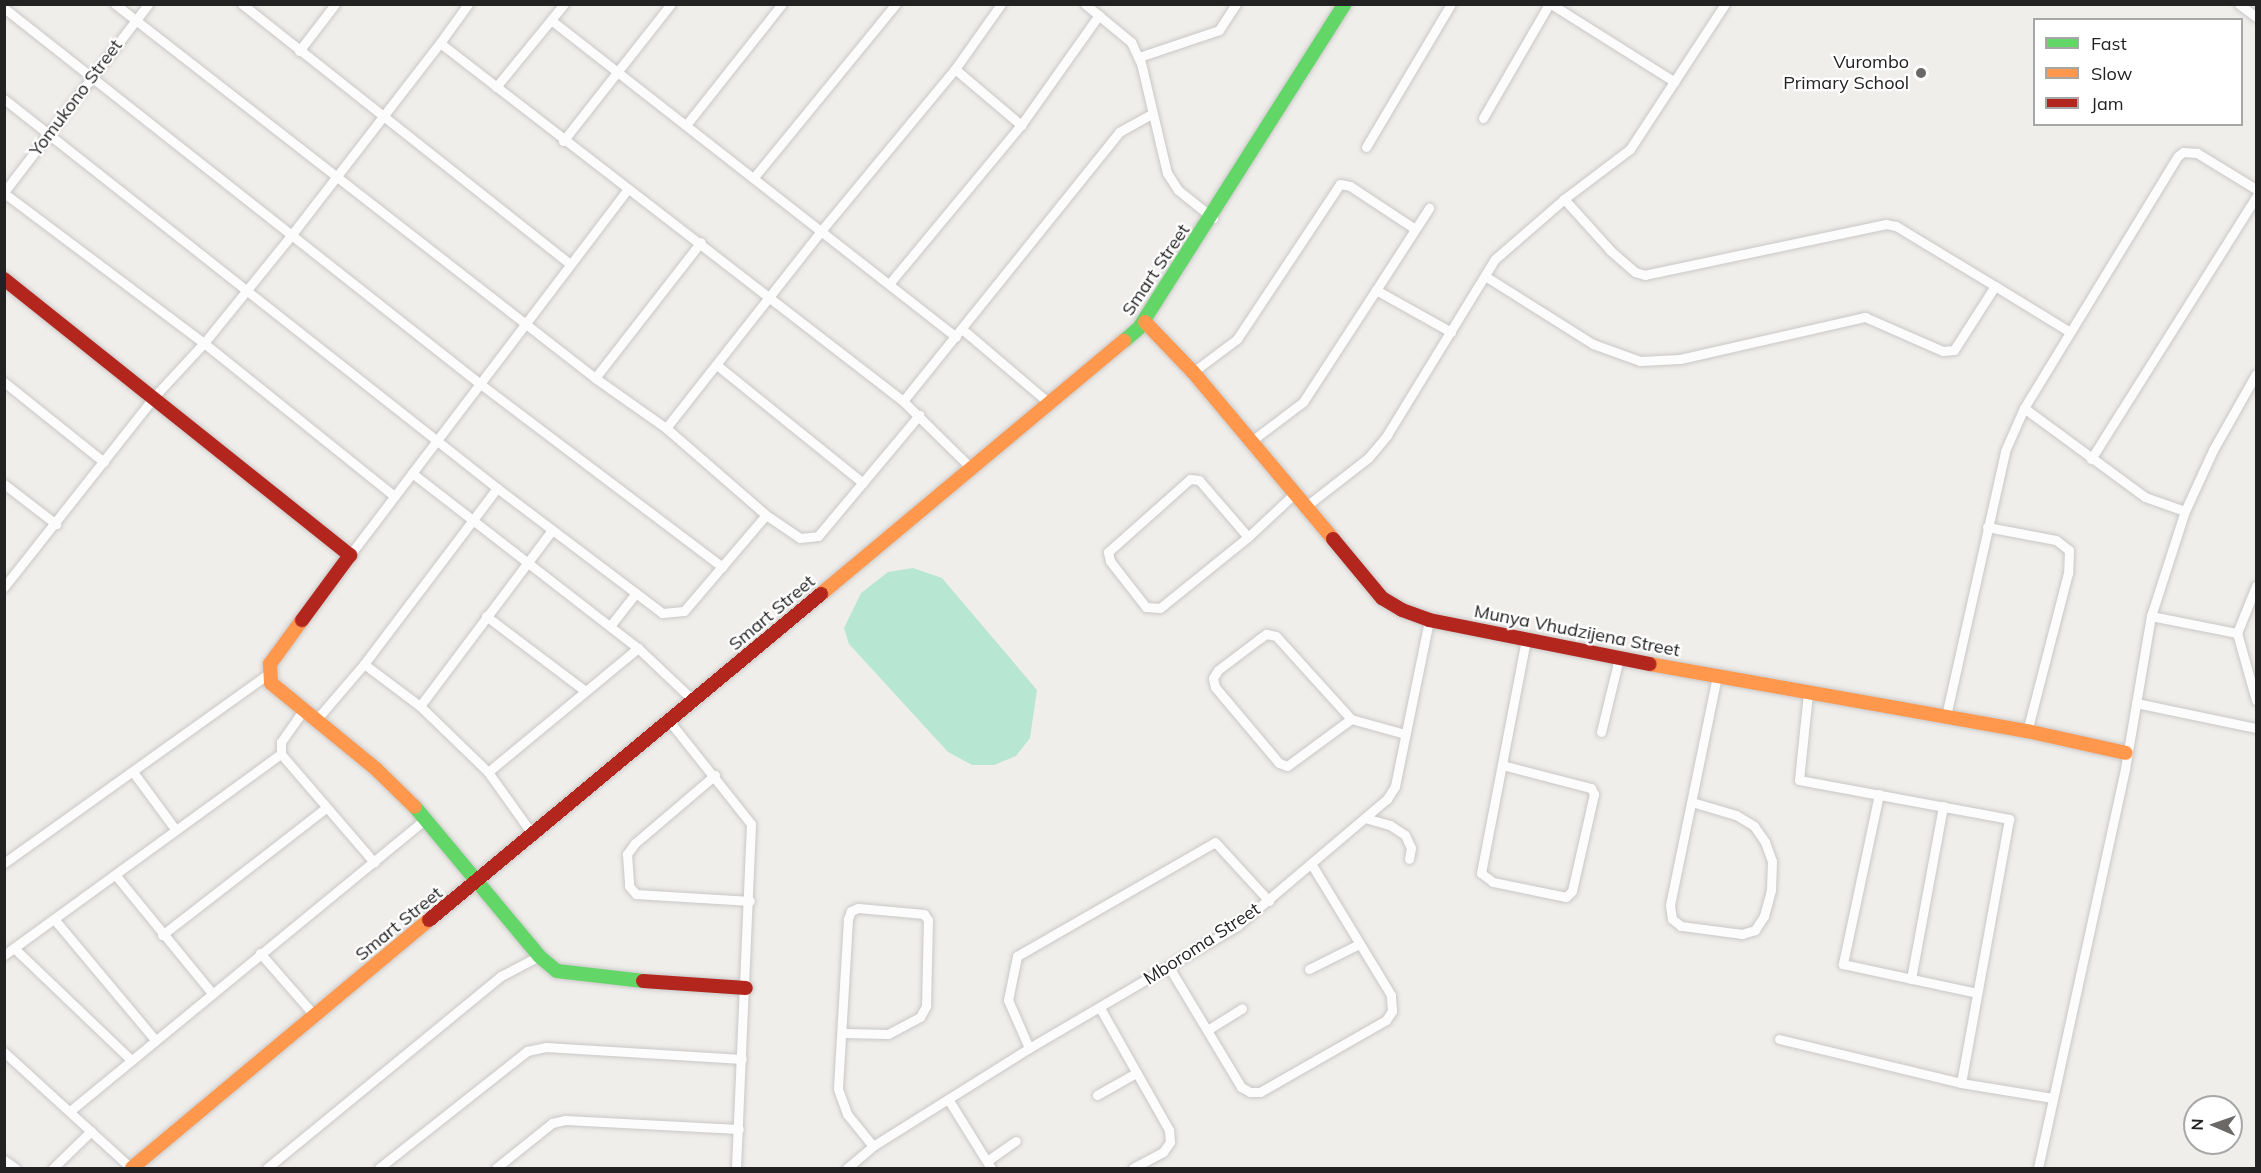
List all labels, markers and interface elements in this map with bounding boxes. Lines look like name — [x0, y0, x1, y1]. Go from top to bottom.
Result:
legend — [2033, 18, 2243, 126]
text: Fast — [2091, 32, 2127, 55]
street label: Yomukono Street — [25, 35, 127, 161]
place label: Vurombo Primary School — [1783, 52, 1909, 94]
text: Slow — [2091, 62, 2132, 85]
marker: Vurombo Primary School — [1914, 66, 1928, 80]
text: Jam — [2091, 92, 2124, 115]
street label: Smart Street — [1118, 220, 1194, 320]
street label: Smart Street — [725, 571, 819, 655]
street label: Munya Vhudzijena Street — [1472, 600, 1682, 662]
street label: Smart Street — [351, 882, 447, 966]
street label: Mboroma Street — [1140, 898, 1264, 990]
north arrow — [2183, 1095, 2243, 1155]
text: N — [2187, 1118, 2207, 1131]

